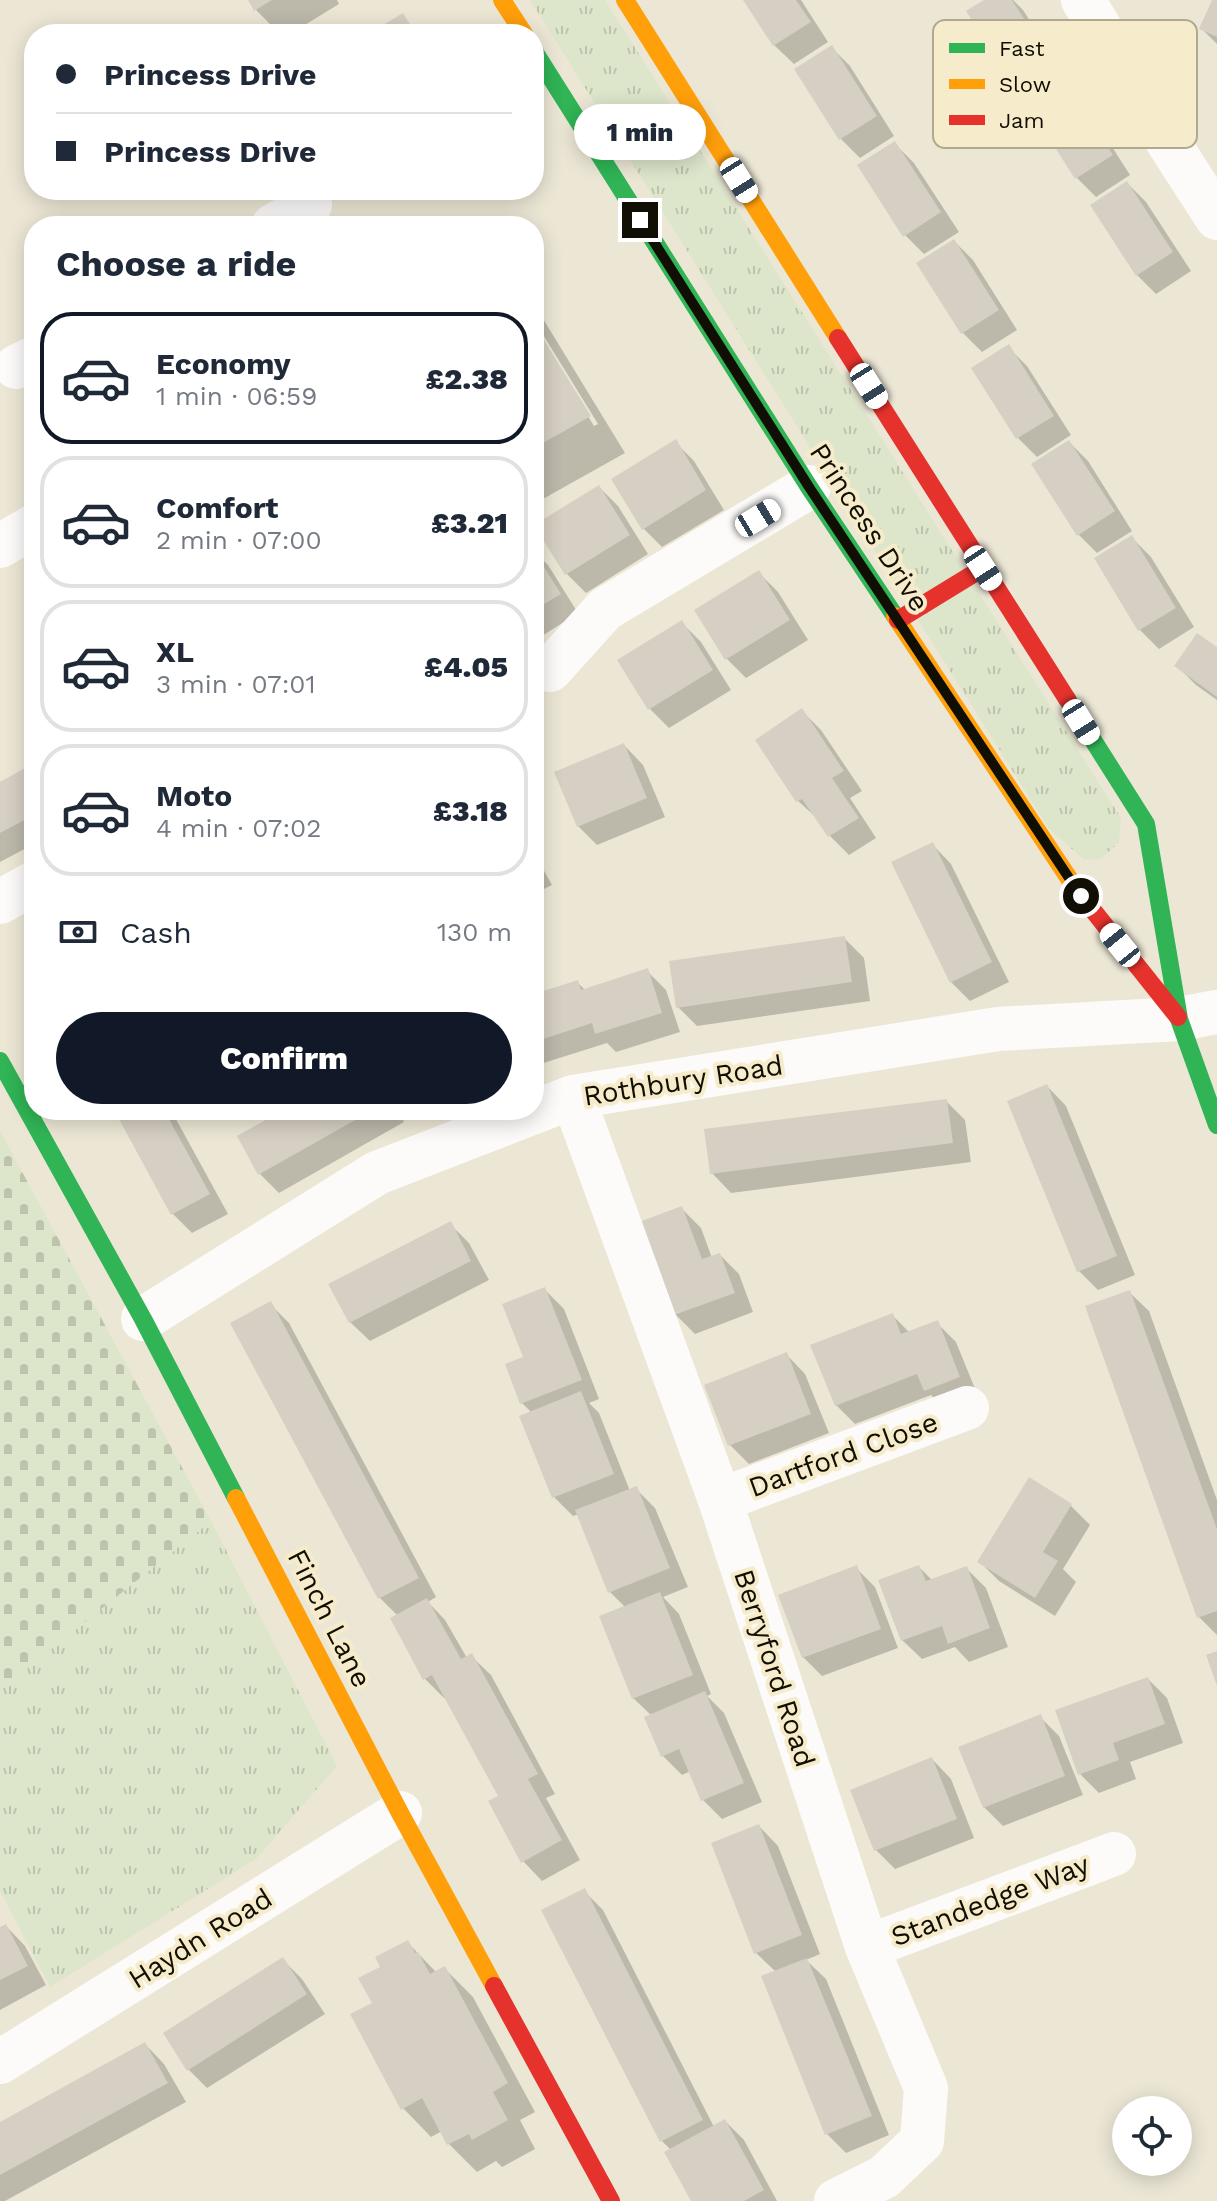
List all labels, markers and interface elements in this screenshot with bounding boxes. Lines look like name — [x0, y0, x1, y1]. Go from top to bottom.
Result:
legend — [933, 20, 1197, 148]
text: Fast — [999, 36, 1045, 61]
text: Princess Drive — [104, 57, 316, 92]
text: Slow — [999, 72, 1051, 97]
callout: 1 min — [574, 104, 706, 160]
text: Jam — [999, 108, 1044, 133]
text: 1 min — [607, 117, 673, 147]
text: Princess Drive — [104, 134, 316, 169]
car — [716, 153, 762, 207]
route end — [622, 202, 658, 238]
text: Choose a ride — [56, 243, 296, 285]
icon: car — [60, 342, 132, 414]
text: Economy — [156, 346, 291, 381]
car — [846, 359, 892, 413]
text: £2.38 — [426, 361, 508, 396]
text: 1 min · 06:59 — [156, 381, 317, 411]
street label: Princess Drive — [803, 437, 936, 618]
icon: car — [60, 486, 132, 558]
text: Comfort — [156, 490, 278, 525]
car — [731, 495, 785, 541]
text: £3.21 — [431, 505, 508, 540]
text: 2 min · 07:00 — [156, 525, 322, 555]
car — [960, 541, 1006, 595]
icon: car — [60, 630, 132, 702]
text: XL — [156, 634, 194, 669]
text: £4.05 — [424, 649, 508, 684]
text: 3 min · 07:01 — [156, 669, 316, 699]
car — [1058, 695, 1104, 749]
icon: car — [60, 774, 132, 846]
text: Moto — [156, 778, 232, 813]
text: £3.18 — [433, 793, 508, 828]
text: 4 min · 07:02 — [156, 813, 321, 843]
route start — [1063, 878, 1099, 914]
icon: cash — [56, 910, 100, 954]
text: Cash — [120, 915, 192, 950]
text: 130 m — [437, 917, 512, 947]
car — [1096, 919, 1144, 971]
button: Confirm — [56, 1012, 512, 1104]
street label: Rothbury Road — [581, 1048, 785, 1113]
street label: Dartford Close — [744, 1405, 942, 1504]
street label: Finch Lane — [281, 1544, 378, 1693]
street label: Berryford Road — [727, 1565, 822, 1771]
street label: Standedge Way — [887, 1847, 1094, 1953]
street label: Haydn Road — [123, 1881, 278, 1996]
map controls — [1112, 2096, 1192, 2176]
button: locate — [1112, 2096, 1192, 2176]

